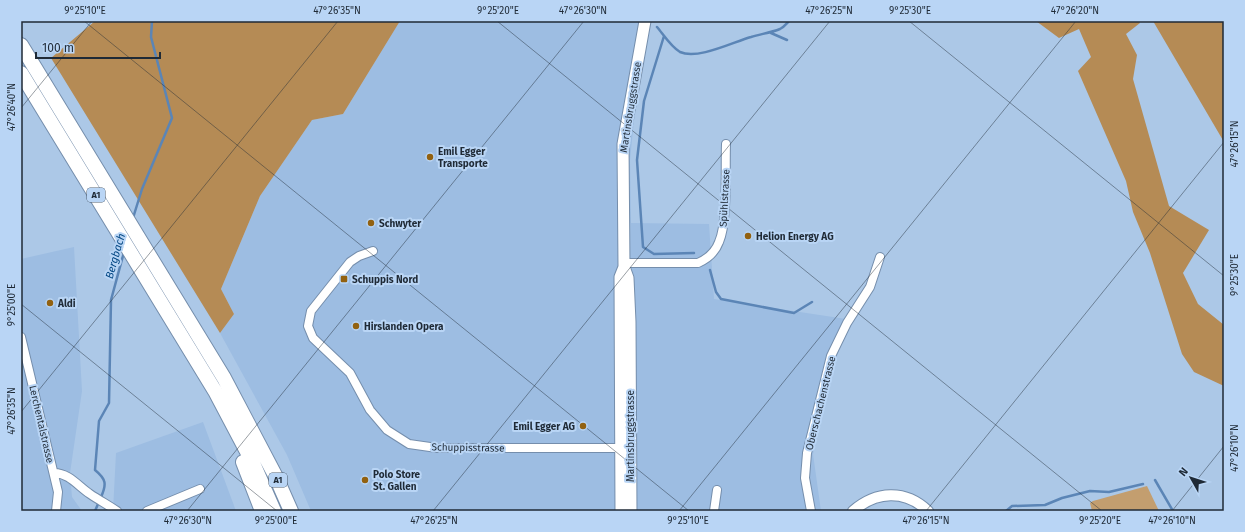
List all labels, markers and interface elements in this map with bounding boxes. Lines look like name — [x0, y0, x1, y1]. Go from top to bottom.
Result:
text: 9°25'10"E — [64, 5, 106, 17]
text: 47°26'35"N — [313, 5, 361, 17]
text: 9°25'20"E — [477, 5, 519, 17]
text: 47°26'30"N — [559, 5, 607, 17]
text: 47°26'25"N — [805, 5, 853, 17]
text: 9°25'30"E — [889, 5, 931, 17]
text: 47°26'20"N — [1051, 5, 1099, 17]
scale bar — [36, 34, 160, 60]
text: 100 m — [42, 41, 74, 55]
street label: Martinsbruggstrasse — [618, 61, 644, 153]
text: 47°26'40"N — [6, 83, 18, 131]
text: 47°26'15"N — [1229, 121, 1241, 167]
place label: Emil Egger Transporte — [438, 146, 488, 170]
marker: Emil Egger Transporte — [425, 152, 435, 162]
street label: Spühlstrasse — [717, 169, 733, 227]
road number: A1 — [87, 188, 105, 202]
marker: Schwyter — [366, 218, 376, 228]
place label: Schwyter — [379, 218, 422, 230]
marker: Helion Energy AG — [743, 231, 753, 241]
place label: Helion Energy AG — [756, 231, 834, 243]
water label: Bergbach — [103, 232, 128, 280]
text: 9°25'30"E — [1229, 254, 1241, 296]
marker: Schuppis Nord — [339, 274, 349, 284]
place label: Schuppis Nord — [352, 274, 418, 286]
text: 9°25'00"E — [6, 284, 18, 326]
marker: Aldi — [45, 298, 55, 308]
place label: Aldi — [57, 298, 76, 310]
marker: Hirslanden Opera — [351, 321, 361, 331]
place label: Hirslanden Opera — [364, 321, 444, 333]
street label: Oberschachenstrasse — [803, 355, 838, 452]
street label: Lerchentalstrasse — [26, 384, 56, 464]
text: 47°26'35"N — [6, 387, 18, 435]
street label: Martinsbruggstrasse — [625, 390, 637, 482]
place label: Emil Egger AG — [513, 421, 575, 433]
marker: Emil Egger AG — [578, 421, 588, 431]
text: 47°26'10"N — [1229, 424, 1241, 472]
street label: Schuppisstrasse — [431, 441, 505, 455]
north arrow — [1171, 458, 1211, 498]
text: N — [1176, 465, 1191, 479]
place label: Polo Store St. Gallen — [373, 469, 421, 493]
road number: A1 — [269, 473, 287, 487]
marker: Polo Store St. Gallen — [360, 475, 370, 485]
text: 47°26'30"N — [164, 515, 212, 527]
text: 9°25'00"E — [255, 515, 297, 527]
text: 47°26'25"N — [410, 515, 458, 527]
text: 9°25'10"E — [667, 515, 709, 527]
text: 47°26'15"N — [903, 515, 949, 527]
text: 9°25'20"E — [1079, 515, 1121, 527]
text: 47°26'10"N — [1148, 515, 1196, 527]

